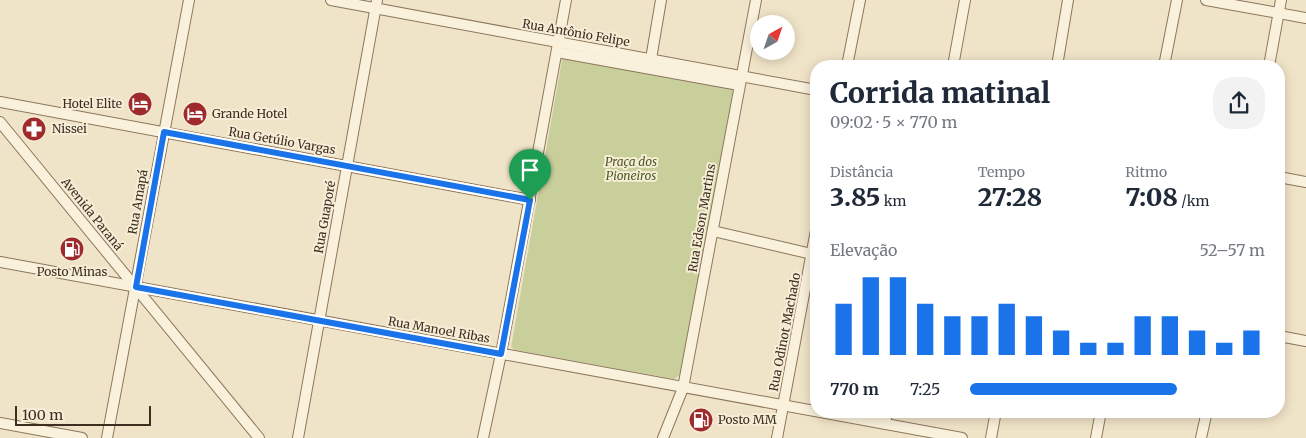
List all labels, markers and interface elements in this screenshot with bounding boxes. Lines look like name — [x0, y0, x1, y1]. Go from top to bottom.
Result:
north arrow — [750, 15, 795, 60]
map controls — [750, 15, 795, 60]
street label: Rua Antônio Felipe — [521, 16, 631, 49]
text: Corrida matinal — [830, 75, 1050, 111]
button: share — [1213, 77, 1265, 129]
hotel icon: Hotel Elite — [127, 91, 153, 117]
place label: Hotel Elite — [62, 96, 122, 111]
hotel icon: Grande Hotel — [182, 101, 208, 127]
place label: Grande Hotel — [212, 106, 288, 121]
text: 09:02 · 5 × 770 m — [830, 112, 957, 132]
pharmacy icon: Nissei — [21, 116, 47, 142]
place label: Nissei — [52, 121, 87, 136]
street label: Rua Getúlio Vargas — [227, 124, 337, 157]
pin — [509, 149, 551, 200]
park label: Praça dos Pioneiros — [605, 154, 657, 183]
icon: arrive — [516, 156, 544, 184]
street label: Rua Edson Martins — [685, 162, 718, 273]
text: Distância — [830, 163, 893, 181]
text: Tempo — [978, 163, 1025, 181]
text: Ritmo — [1125, 163, 1167, 181]
street label: Rua Amapá — [124, 168, 151, 236]
street label: Avenida Paraná — [58, 174, 127, 253]
street label: Rua Guaporé — [311, 179, 338, 254]
text: 3.85 — [830, 181, 880, 213]
text: 27:28 — [978, 181, 1042, 213]
text: 7:08 — [1125, 181, 1178, 213]
text: km — [880, 192, 907, 210]
text: /km — [1178, 192, 1210, 210]
fuel station icon: Posto Minas — [59, 236, 85, 262]
text: Elevação — [830, 240, 897, 260]
text: 52–57 m — [1199, 240, 1265, 260]
place label: Posto Minas — [37, 264, 107, 279]
street label: Rua Odinot Machado — [766, 271, 803, 392]
street label: Rua Manoel Ribas — [387, 313, 491, 346]
text: 770 m — [830, 379, 879, 399]
text: 7:25 — [910, 379, 940, 399]
scale bar — [15, 403, 151, 426]
text: 100 m — [22, 406, 63, 424]
fuel station icon: Posto MM — [688, 407, 714, 433]
place label: Posto MM — [718, 412, 777, 427]

